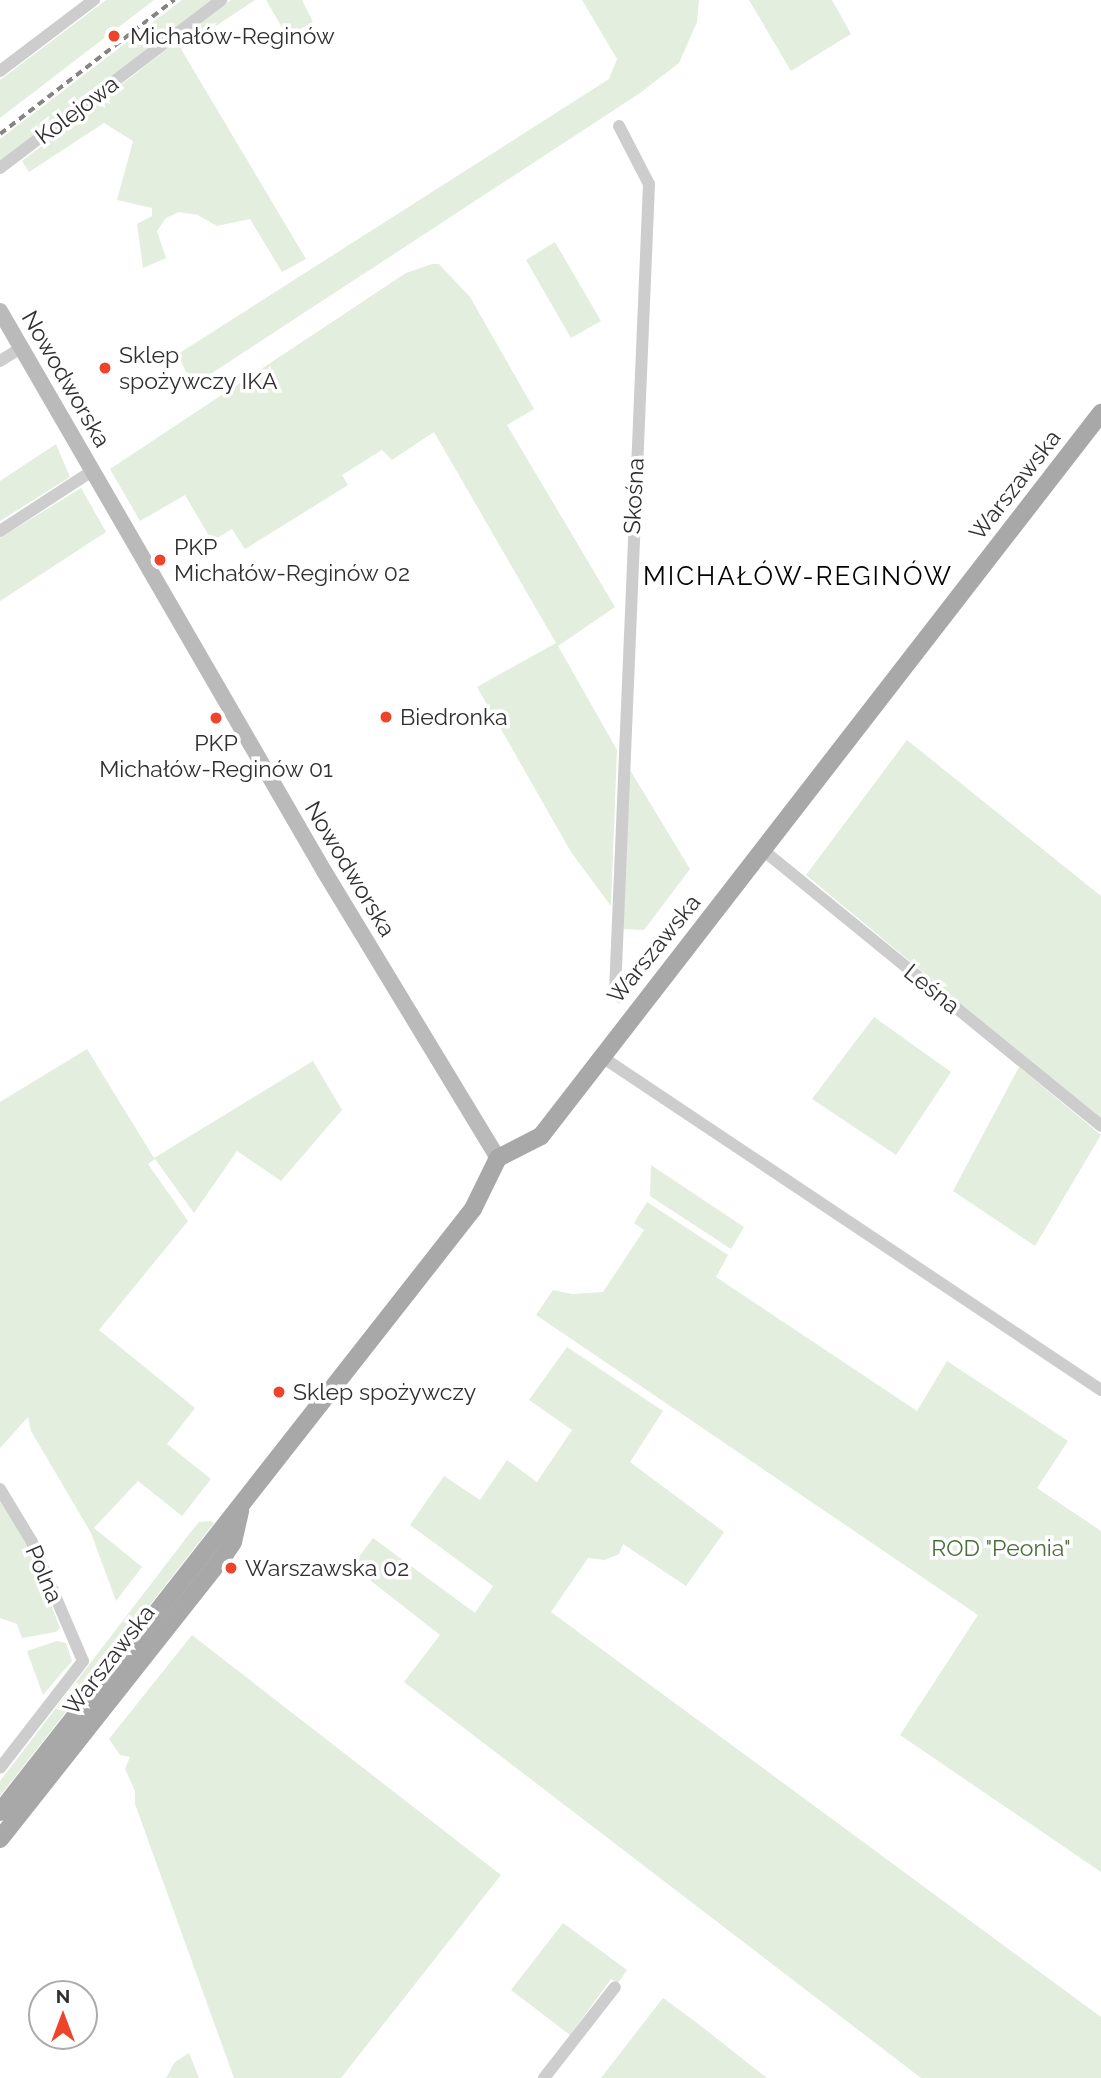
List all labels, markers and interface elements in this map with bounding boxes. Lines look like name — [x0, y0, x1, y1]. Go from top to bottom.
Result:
place label: Michałów-Reginów — [130, 22, 335, 50]
marker: Michałów-Reginów — [104, 26, 124, 46]
street label: Kolejowa — [30, 70, 124, 150]
street label: Nowodworska — [16, 306, 116, 452]
place label: Sklep spożywczy IKA — [119, 341, 278, 395]
marker: Sklep spożywczy IKA — [97, 360, 113, 376]
street label: Warszawska — [963, 424, 1067, 546]
street label: Skośna — [618, 457, 650, 535]
place label: PKP Michałów-Reginów 02 — [174, 533, 411, 587]
marker: PKP Michałów-Reginów 02 — [152, 552, 168, 568]
district label: MICHAŁÓW-REGINÓW — [645, 561, 951, 593]
place label: Biedronka — [400, 703, 508, 731]
marker: Biedronka — [378, 709, 394, 725]
marker: PKP Michałów-Reginów 01 — [208, 710, 224, 726]
place label: PKP Michałów-Reginów 01 — [99, 729, 333, 783]
street label: Nowodworska — [299, 796, 401, 942]
street label: Warszawska — [602, 889, 706, 1009]
street label: Leśna — [899, 958, 965, 1020]
place label: Sklep spożywczy — [293, 1378, 476, 1406]
marker: Sklep spożywczy — [271, 1384, 287, 1400]
park label: ROD "Peonia" — [931, 1534, 1071, 1562]
street label: Polna — [20, 1541, 68, 1607]
place label: Warszawska 02 — [245, 1554, 409, 1582]
marker: Warszawska 02 — [223, 1560, 239, 1576]
street label: Warszawska — [57, 1599, 161, 1721]
north arrow — [28, 1980, 98, 2050]
text: N — [56, 1985, 70, 2007]

